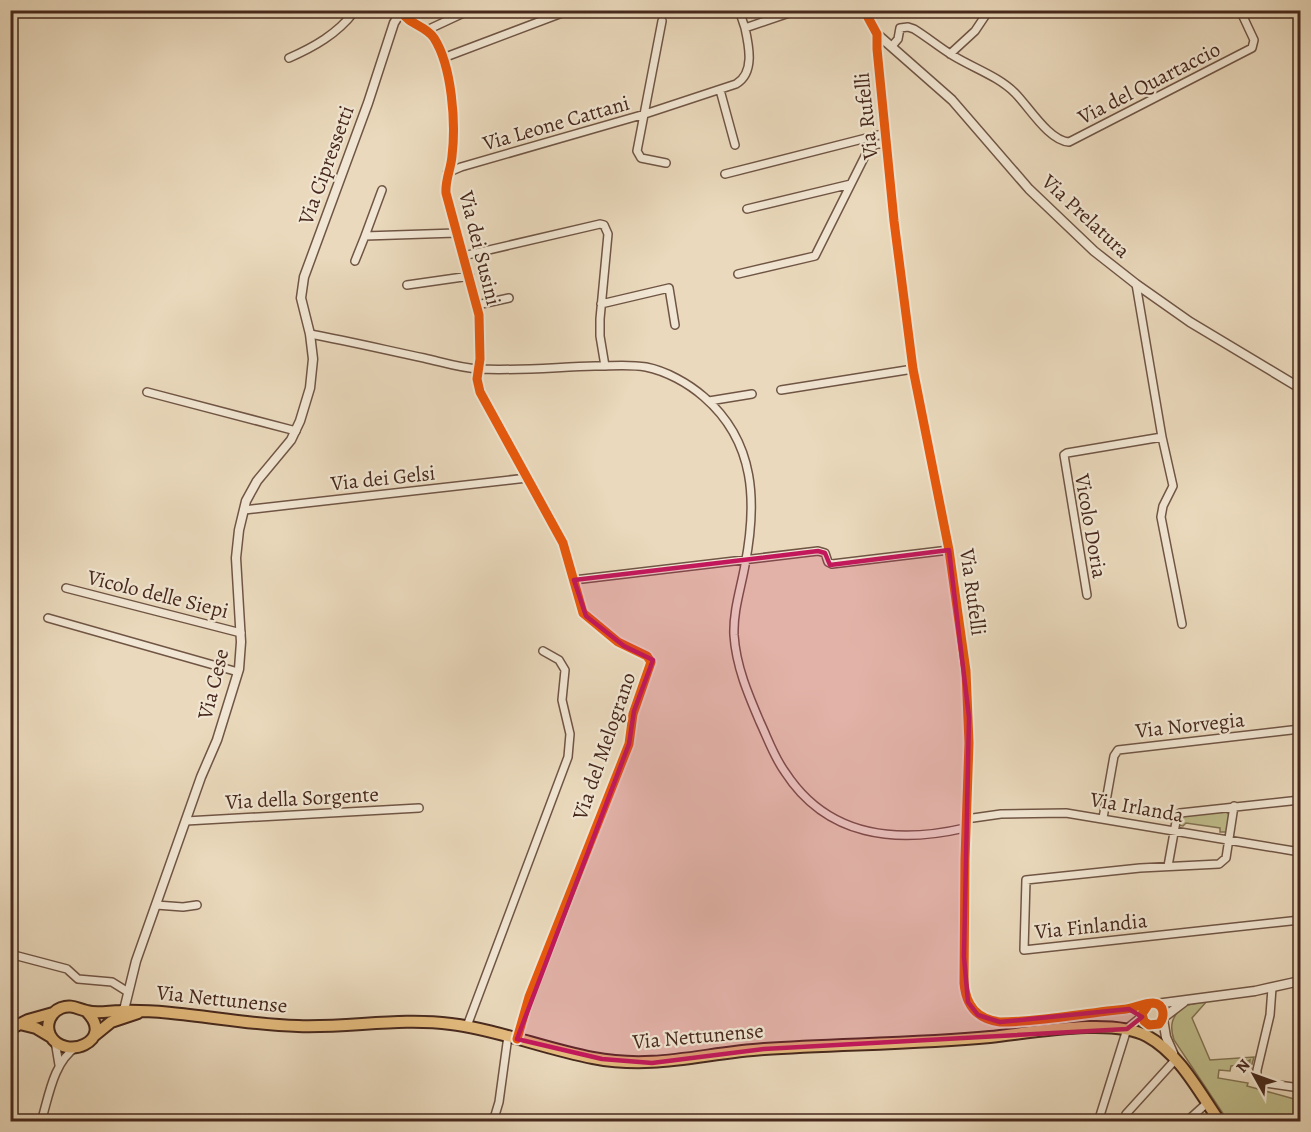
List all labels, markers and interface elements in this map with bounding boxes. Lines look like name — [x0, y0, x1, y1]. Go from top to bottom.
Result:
street label: Via del Quartaccio — [1072, 35, 1225, 131]
street label: Via Rufelli — [847, 71, 885, 162]
street label: Via Leone Cattani — [478, 89, 633, 158]
street label: Via Cipressetti — [291, 101, 361, 229]
street label: Via Prelatura — [1035, 167, 1136, 264]
street label: Via dei Susini — [452, 187, 508, 308]
street label: Via dei Gelsi — [328, 459, 437, 498]
street label: Vicolo Doria — [1068, 471, 1114, 581]
street label: Via Rufelli — [953, 546, 993, 637]
street label: Vicolo delle Siepi — [84, 563, 232, 625]
street label: Via Cese — [190, 646, 235, 723]
street label: Via del Melograno — [565, 669, 642, 824]
street label: Via Norvegia — [1133, 705, 1246, 745]
street label: Via della Sorgente — [224, 780, 379, 816]
street label: Via Irlanda — [1087, 785, 1186, 829]
street label: Via Finlandia — [1032, 906, 1149, 946]
street label: Via Nettunense — [154, 978, 289, 1020]
street label: Via Nettunense — [630, 1016, 765, 1056]
north arrow — [1224, 1045, 1284, 1105]
text: N — [1231, 1054, 1256, 1078]

